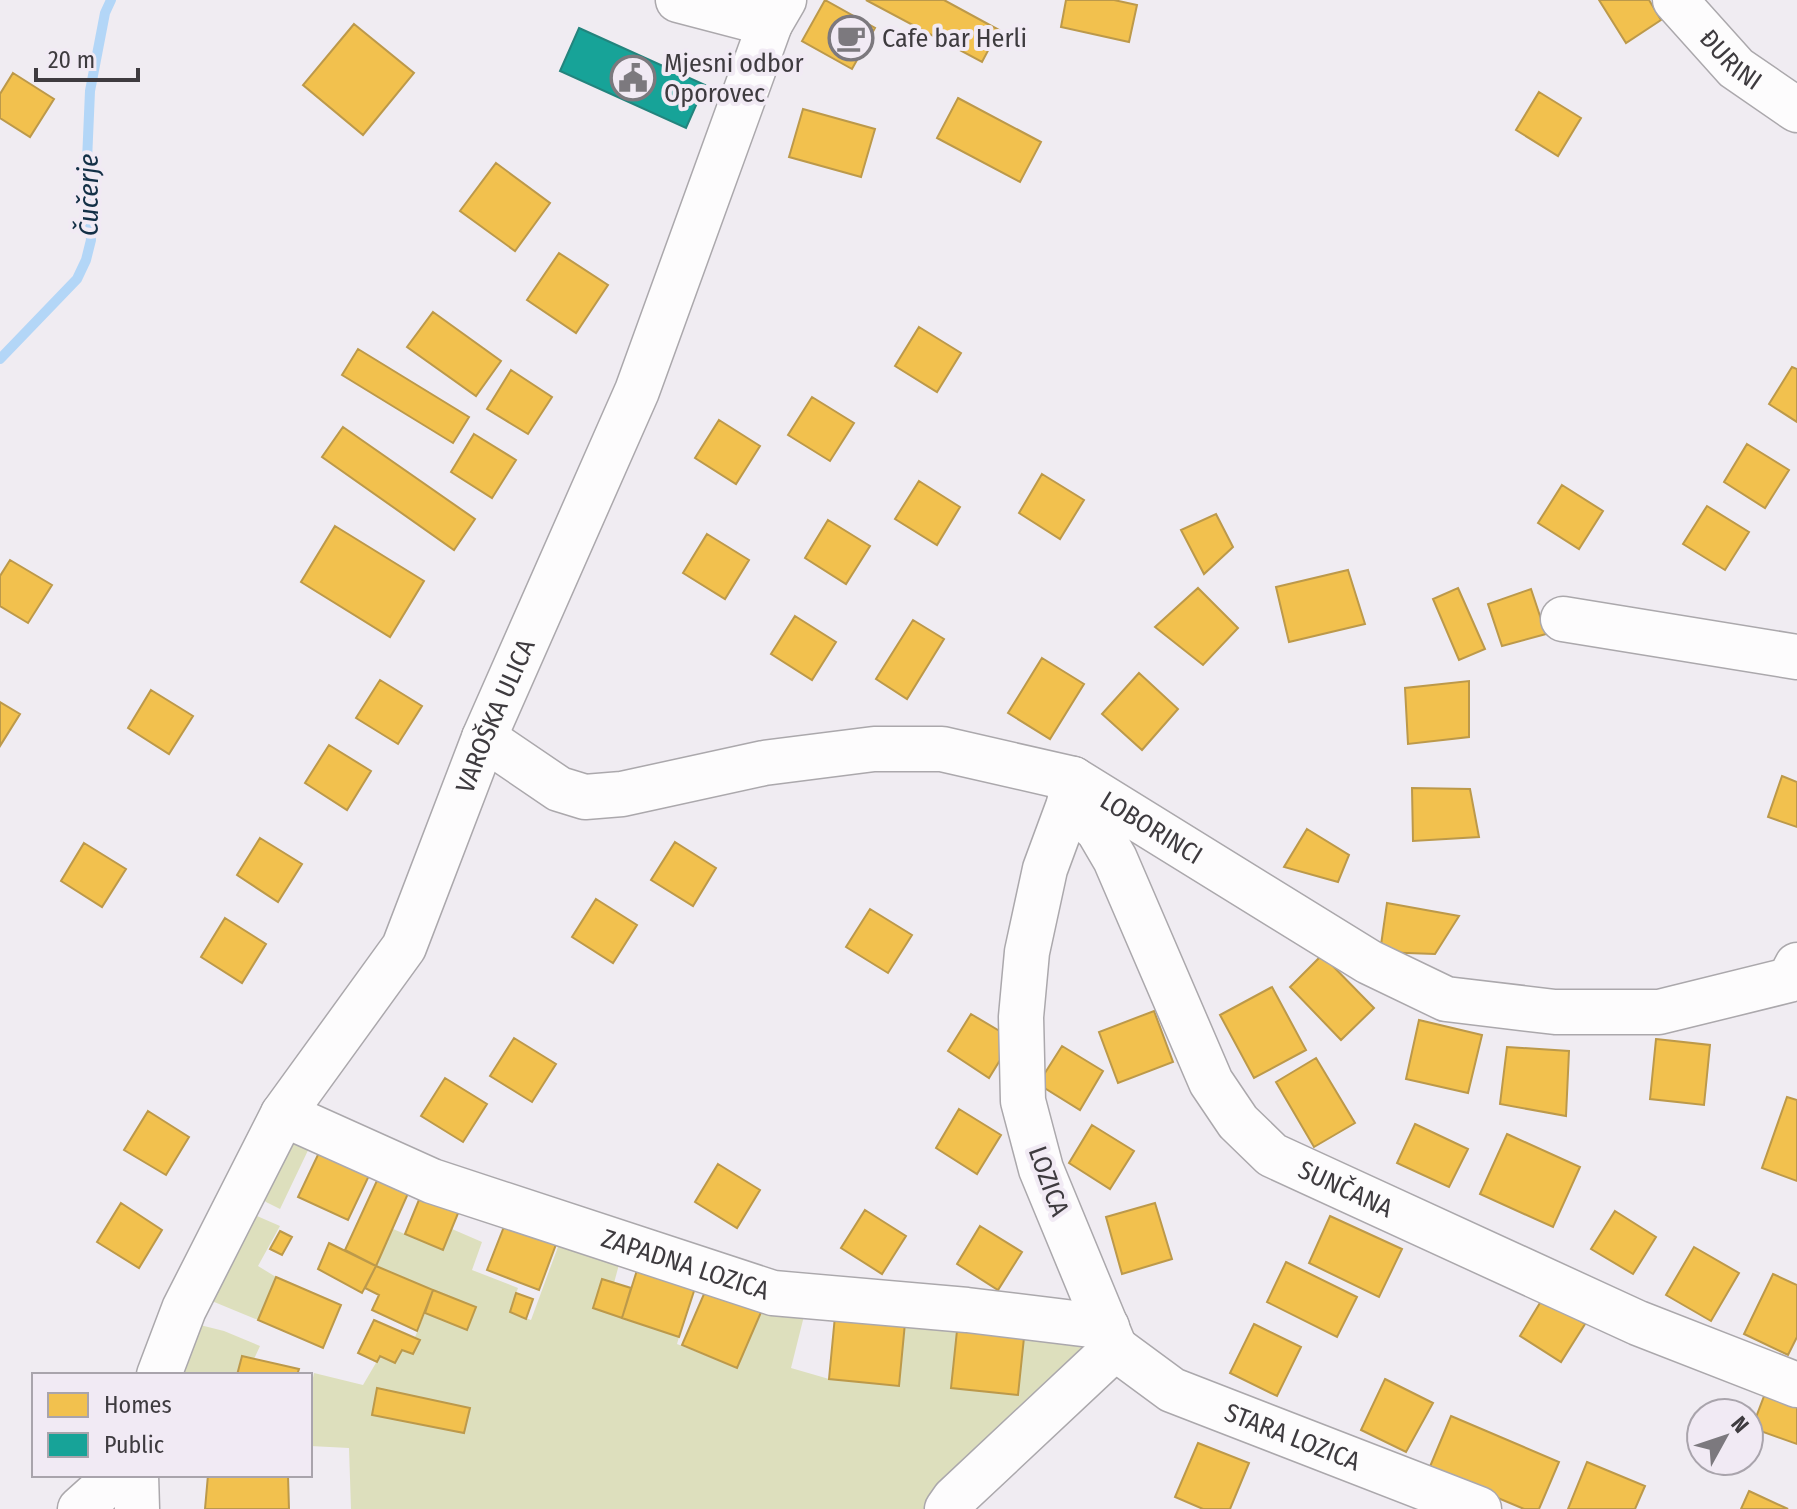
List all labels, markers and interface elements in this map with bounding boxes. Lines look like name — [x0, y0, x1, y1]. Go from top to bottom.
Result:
cafe icon: Cafe bar Herli — [827, 14, 875, 62]
place label: Cafe bar Herli — [882, 23, 1027, 54]
street label: ĐURINI — [1693, 23, 1767, 97]
scale bar — [36, 32, 138, 82]
text: 20 m — [48, 46, 95, 74]
place label: Mjesni odbor Oporovec — [664, 48, 804, 109]
public building icon: Mjesni odbor Oporovec — [609, 54, 657, 102]
water label: Čučerje — [72, 154, 105, 236]
street label: VAROŠKA ULICA — [450, 634, 542, 797]
street label: LOBORINCI — [1095, 785, 1208, 871]
street label: LOZICA — [1022, 1142, 1076, 1221]
street label: SUNČANA — [1293, 1154, 1398, 1224]
street label: ZAPADNA LOZICA — [597, 1223, 773, 1307]
legend — [32, 1373, 312, 1477]
text: Homes — [104, 1391, 172, 1419]
street label: STARA LOZICA — [1220, 1397, 1365, 1478]
north arrow — [1685, 1397, 1765, 1477]
text: N — [1725, 1411, 1755, 1438]
text: Public — [104, 1431, 164, 1459]

